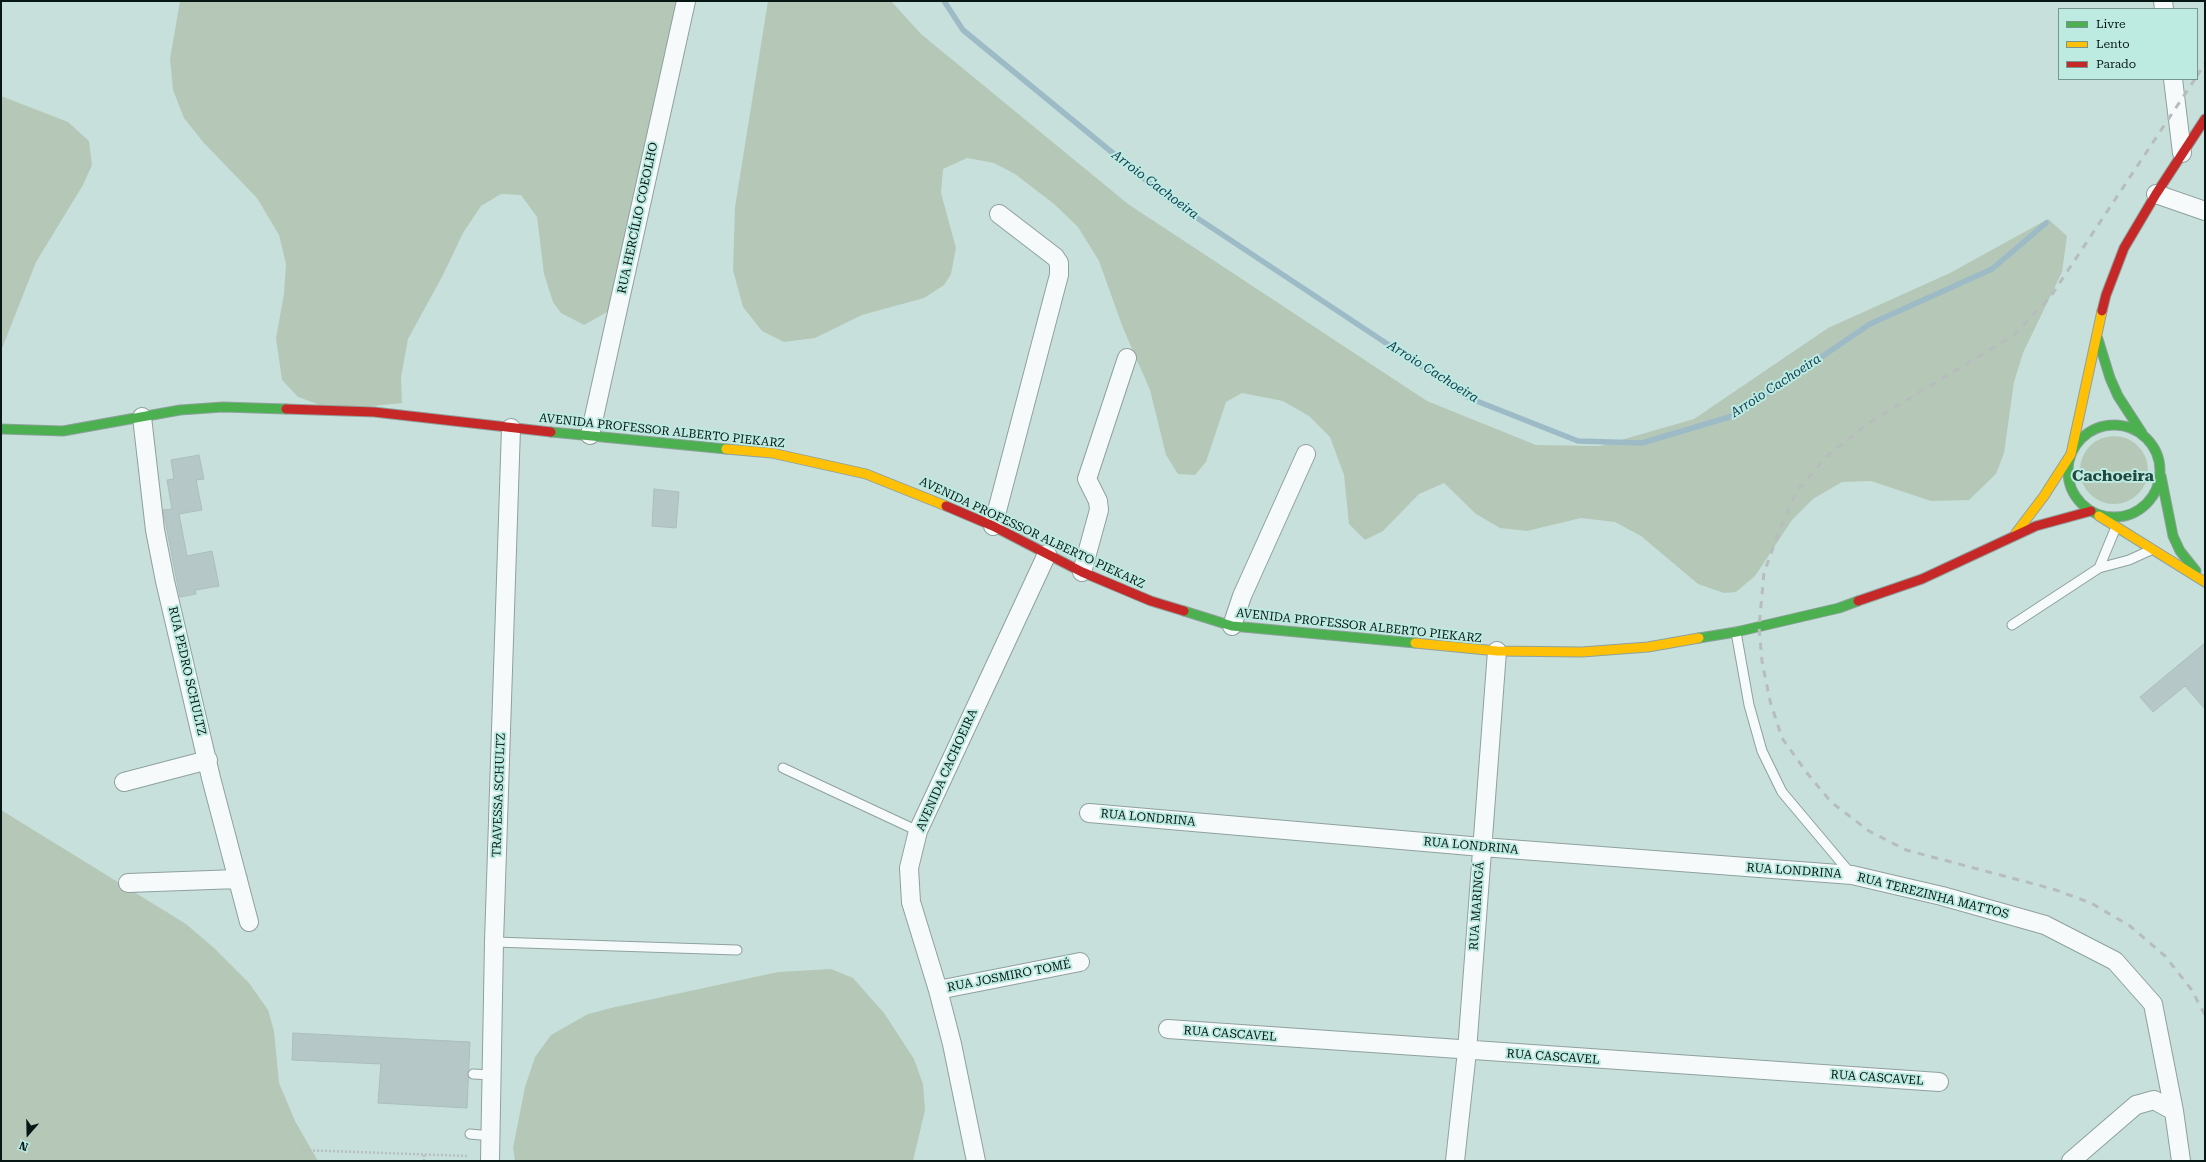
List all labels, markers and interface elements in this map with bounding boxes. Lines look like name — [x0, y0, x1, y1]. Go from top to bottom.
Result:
legend — [2058, 8, 2198, 80]
text: Livre — [2096, 17, 2126, 31]
text: Lento — [2096, 37, 2130, 51]
text: Parado — [2096, 57, 2136, 71]
street label: RUA HERCÍLIO COEOLHO — [615, 141, 661, 295]
water label: Arroio Cachoeira — [1109, 147, 1201, 223]
water label: Arroio Cachoeira — [1385, 338, 1481, 406]
water label: Arroio Cachoeira — [1728, 351, 1824, 421]
street label: AVENIDA PROFESSOR ALBERTO PIEKARZ — [538, 411, 786, 451]
district label: Cachoeira — [2072, 466, 2154, 486]
street label: AVENIDA PROFESSOR ALBERTO PIEKARZ — [917, 474, 1147, 592]
street label: RUA PEDRO SCHULTZ — [165, 605, 209, 737]
street label: AVENIDA PROFESSOR ALBERTO PIEKARZ — [1235, 606, 1483, 646]
street label: AVENIDA CACHOEIRA — [914, 707, 980, 833]
street label: TRAVESSA SCHULTZ — [490, 733, 508, 857]
street label: RUA LONDRINA — [1100, 807, 1196, 829]
street label: RUA LONDRINA — [1423, 835, 1519, 857]
street label: RUA LONDRINA — [1746, 860, 1842, 882]
street label: RUA MARINGÁ — [1467, 861, 1487, 951]
street label: RUA TEREZINHA MATTOS — [1856, 870, 2010, 922]
street label: RUA JOSMIRO TOMÉ — [946, 957, 1072, 995]
street label: RUA CASCAVEL — [1183, 1024, 1277, 1044]
street label: RUA CASCAVEL — [1506, 1047, 1600, 1067]
street label: RUA CASCAVEL — [1830, 1068, 1924, 1088]
north arrow — [8, 1114, 48, 1154]
text: N — [18, 1138, 30, 1153]

